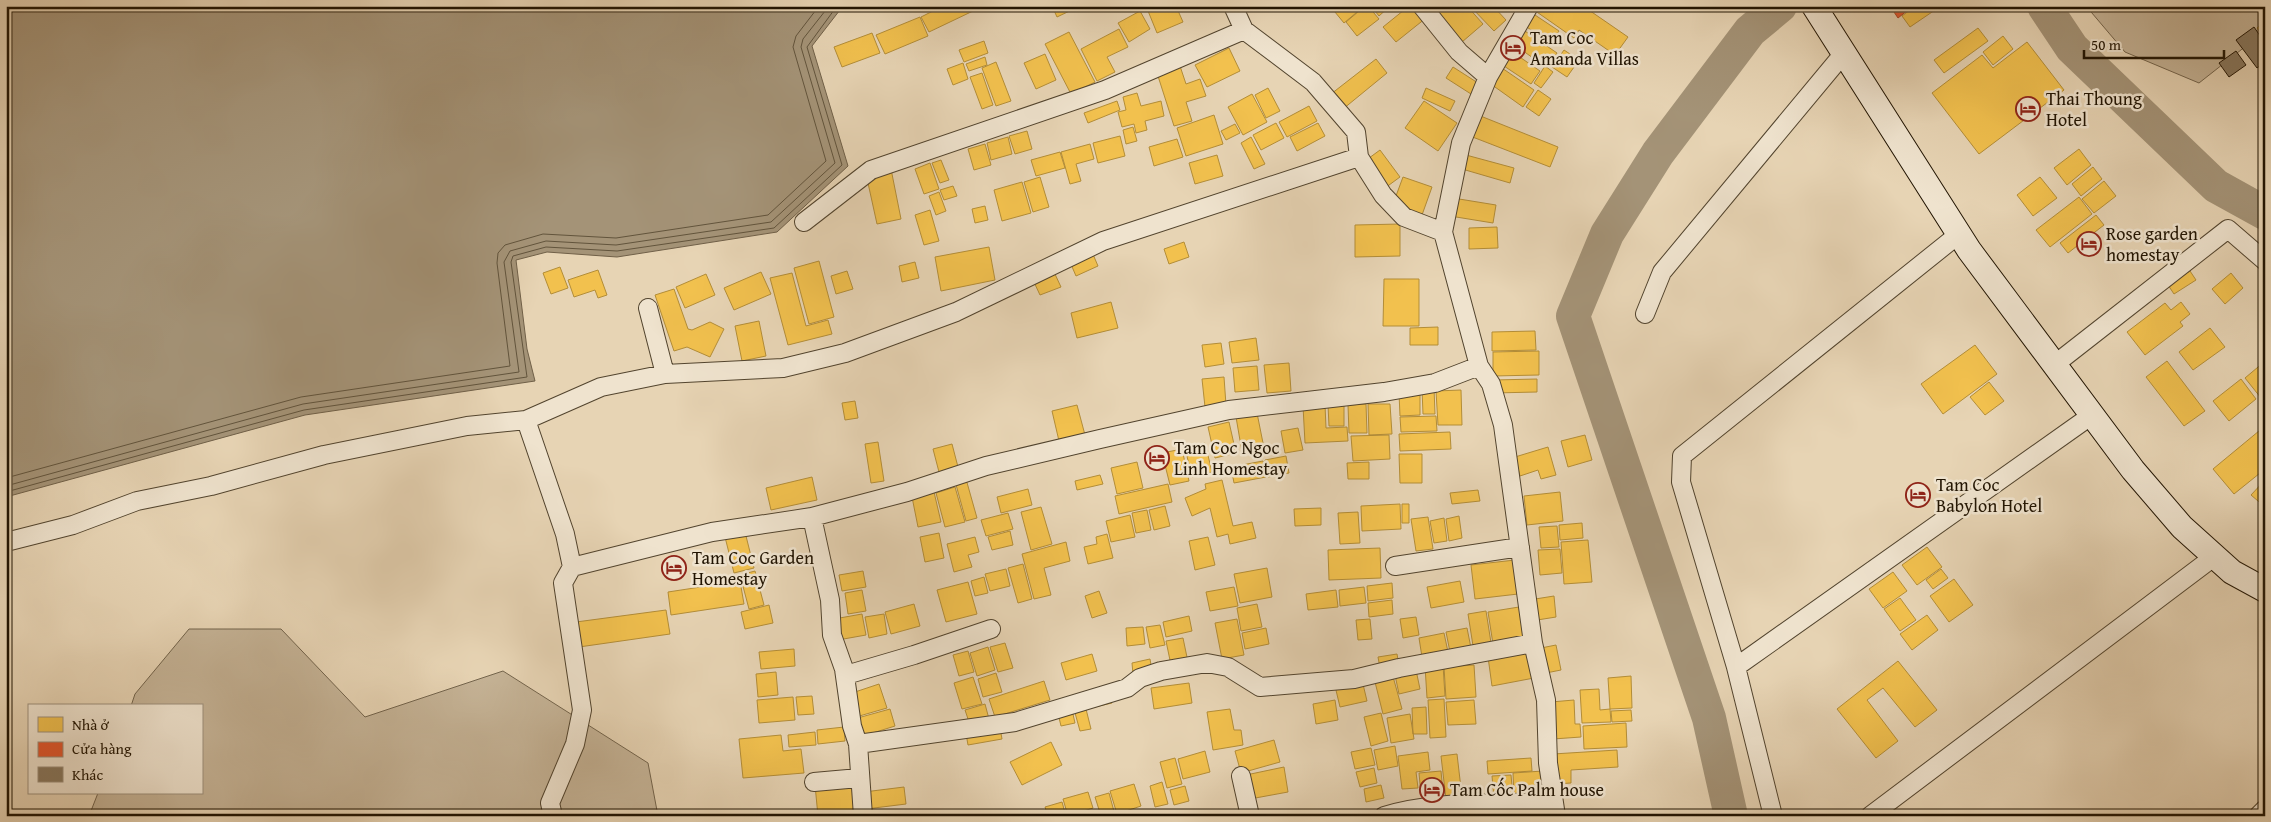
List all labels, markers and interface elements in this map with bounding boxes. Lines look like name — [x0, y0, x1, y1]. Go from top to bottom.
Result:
place label: Tam Coc Amanda Villas — [1530, 24, 1639, 72]
scale bar — [2084, 28, 2224, 60]
text: 50 m — [2091, 34, 2122, 55]
hotel icon: Tam Coc Amanda Villas — [1500, 35, 1526, 61]
place label: Thai Thoung Hotel — [2046, 85, 2142, 133]
hotel icon: Thai Thoung Hotel — [2015, 96, 2041, 122]
place label: Rose garden homestay — [2106, 220, 2198, 268]
hotel icon: Rose garden homestay — [2076, 231, 2102, 257]
place label: Tam Coc Ngoc Linh Homestay — [1174, 434, 1287, 482]
hotel icon: Tam Coc Ngoc Linh Homestay — [1144, 445, 1170, 471]
place label: Tam Coc Babylon Hotel — [1936, 471, 2042, 519]
hotel icon: Tam Coc Babylon Hotel — [1905, 482, 1931, 508]
place label: Tam Coc Garden Homestay — [692, 544, 814, 592]
hotel icon: Tam Coc Garden Homestay — [661, 555, 687, 581]
legend — [28, 704, 202, 794]
text: Nhà ở — [72, 714, 110, 735]
text: Cửa hàng — [72, 738, 132, 759]
text: Khác — [72, 764, 103, 785]
place label: Tam Cốc Palm house — [1450, 776, 1604, 803]
hotel icon: Tam Cốc Palm house — [1419, 777, 1445, 803]

